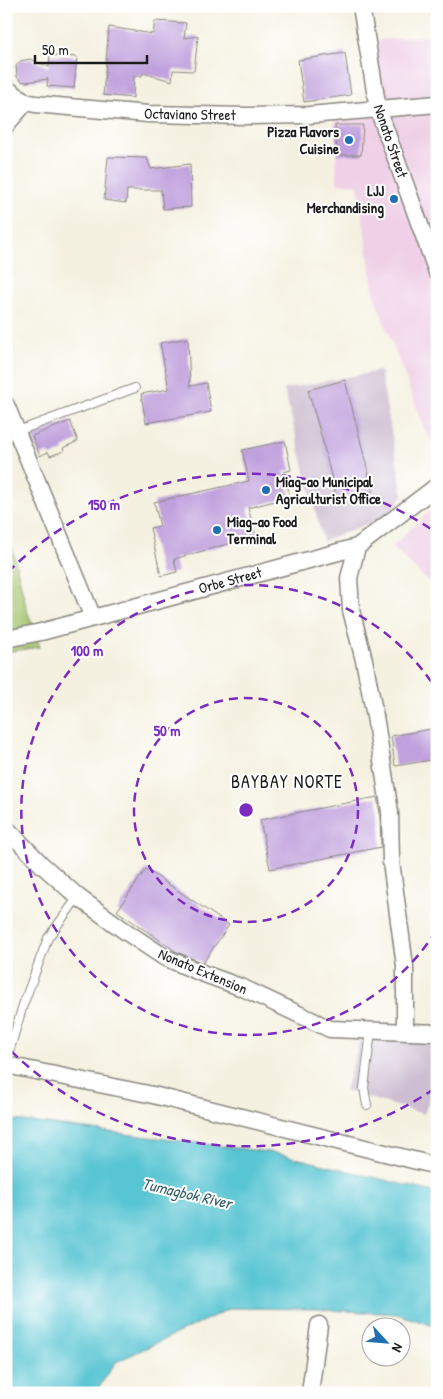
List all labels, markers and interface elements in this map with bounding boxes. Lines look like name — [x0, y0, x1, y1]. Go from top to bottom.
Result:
scale bar — [35, 32, 148, 64]
text: 50 m — [42, 39, 69, 60]
street label: Nonato Street — [369, 102, 414, 181]
street label: Octaviano Street — [144, 103, 237, 125]
place label: Pizza Flavors Cuisine — [267, 121, 339, 159]
marker: Pizza Flavors Cuisine — [343, 134, 355, 146]
place label: LJJ Merchandising — [307, 180, 384, 219]
marker: LJJ Merchandising — [388, 193, 400, 205]
place label: Miag-ao Municipal Agriculturist Office — [276, 471, 381, 510]
marker: Miag-ao Municipal Agriculturist Office — [260, 484, 272, 496]
text: 150 m — [88, 494, 120, 515]
place label: Miag-ao Food Terminal — [226, 511, 297, 549]
marker: Miag-ao Food Terminal — [211, 524, 223, 536]
street label: Orbe Street — [196, 561, 265, 599]
text: 100 m — [71, 640, 103, 661]
text: 50 m — [154, 720, 180, 741]
district label: BAYBAY NORTE — [231, 769, 343, 794]
centre of rings — [237, 801, 255, 819]
street label: Nonato Extension — [155, 943, 251, 999]
water label: Tumagbok River — [140, 1172, 236, 1214]
north arrow — [360, 1316, 410, 1366]
text: N — [388, 1340, 408, 1356]

